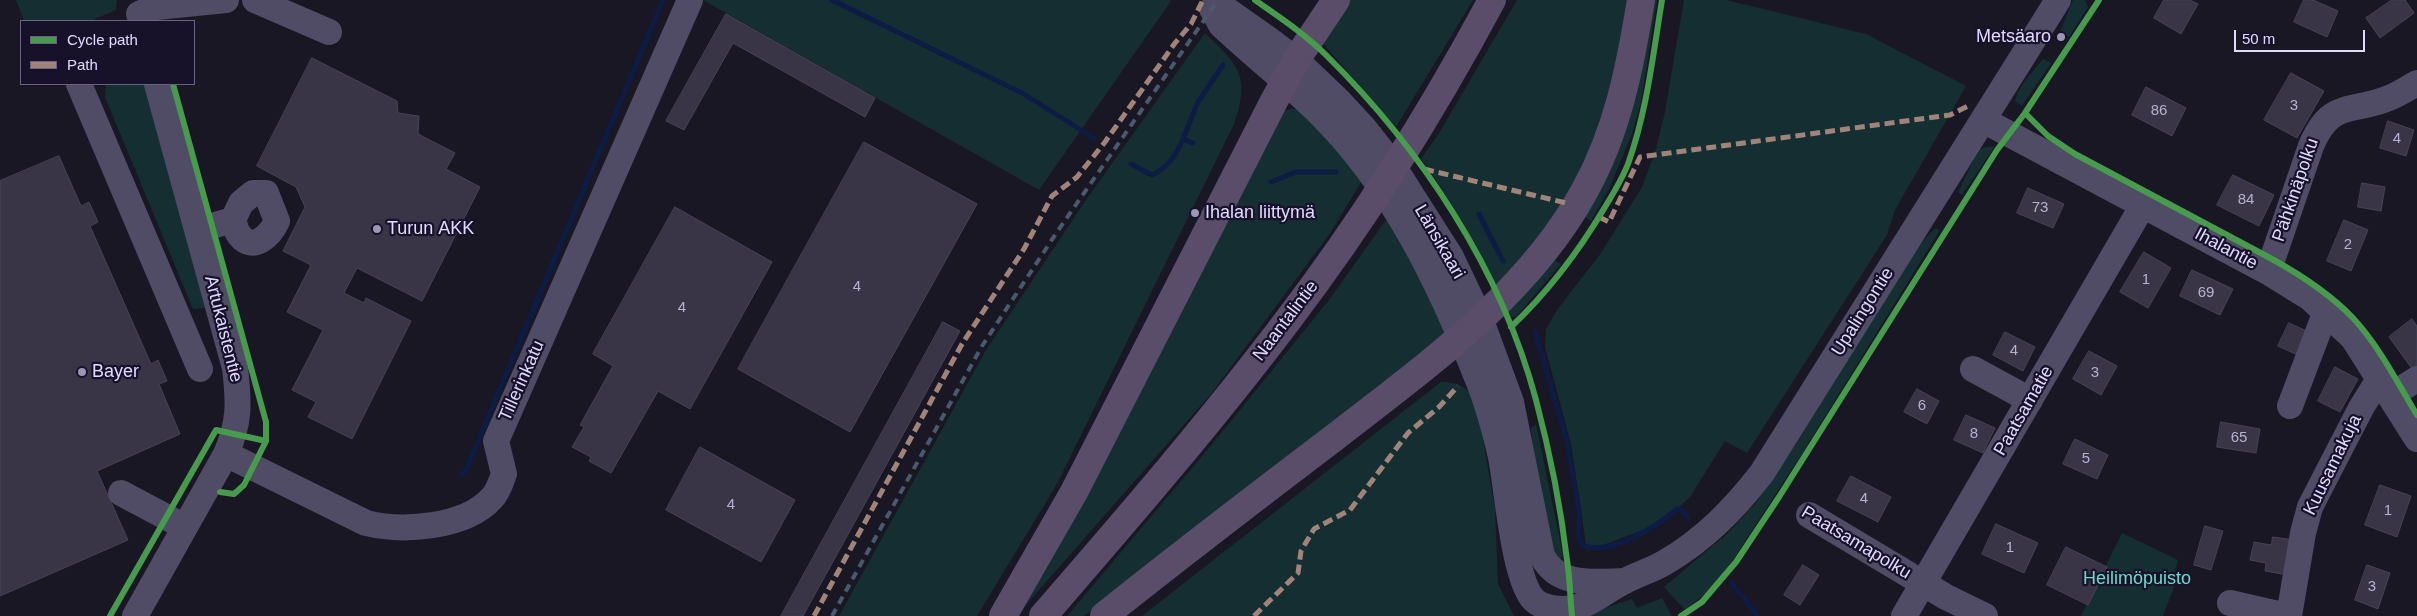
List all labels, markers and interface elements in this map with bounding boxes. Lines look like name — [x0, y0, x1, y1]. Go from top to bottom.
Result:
legend — [20, 20, 195, 85]
scale bar — [2237, 20, 2368, 52]
place label: Metsäaro — [1976, 26, 2051, 48]
text: 50 m — [2242, 30, 2275, 47]
text: Cycle path — [67, 31, 138, 48]
marker: Metsäaro — [2055, 31, 2067, 43]
text: Path — [67, 56, 98, 73]
house number: 3 — [2290, 97, 2298, 115]
house number: 86 — [2151, 102, 2167, 120]
house number: 4 — [2393, 130, 2401, 148]
street label: Pähkinäpolku — [2268, 135, 2324, 245]
house number: 84 — [2238, 191, 2254, 209]
house number: 73 — [2032, 199, 2048, 217]
street label: Länsikaari — [1409, 201, 1469, 283]
place label: Ihalan liittymä — [1205, 202, 1315, 224]
marker: Ihalan liittymä — [1189, 207, 1201, 219]
place label: Turun AKK — [387, 218, 474, 240]
marker: Turun AKK — [371, 223, 383, 235]
street label: Ihalantie — [2191, 223, 2261, 275]
house number: 2 — [2344, 236, 2352, 254]
street label: Upalingontie — [1827, 264, 1899, 360]
house number: 1 — [2142, 271, 2150, 289]
street label: Artukaistentie — [199, 273, 247, 385]
street label: Naantalintie — [1249, 277, 1323, 365]
house number: 4 — [853, 278, 861, 296]
house number: 69 — [2198, 284, 2214, 302]
house number: 4 — [678, 299, 686, 317]
street label: Tillerinkatu — [495, 337, 549, 425]
house number: 4 — [2010, 342, 2018, 360]
place label: Bayer — [92, 361, 139, 383]
street label: Paatsamatie — [1990, 362, 2058, 460]
house number: 3 — [2091, 364, 2099, 382]
marker: Bayer — [76, 366, 88, 378]
house number: 6 — [1918, 397, 1926, 415]
street label: Kuusamakuja — [2299, 411, 2367, 519]
house number: 8 — [1970, 425, 1978, 443]
house number: 65 — [2231, 429, 2247, 447]
house number: 5 — [2082, 450, 2090, 468]
house number: 4 — [1860, 490, 1868, 508]
house number: 4 — [727, 496, 735, 514]
street label: Paatsamapolku — [1797, 502, 1915, 584]
house number: 1 — [2384, 502, 2392, 520]
house number: 1 — [2006, 539, 2014, 557]
park label: Heilimöpuisto — [2083, 568, 2191, 590]
house number: 3 — [2368, 578, 2376, 596]

